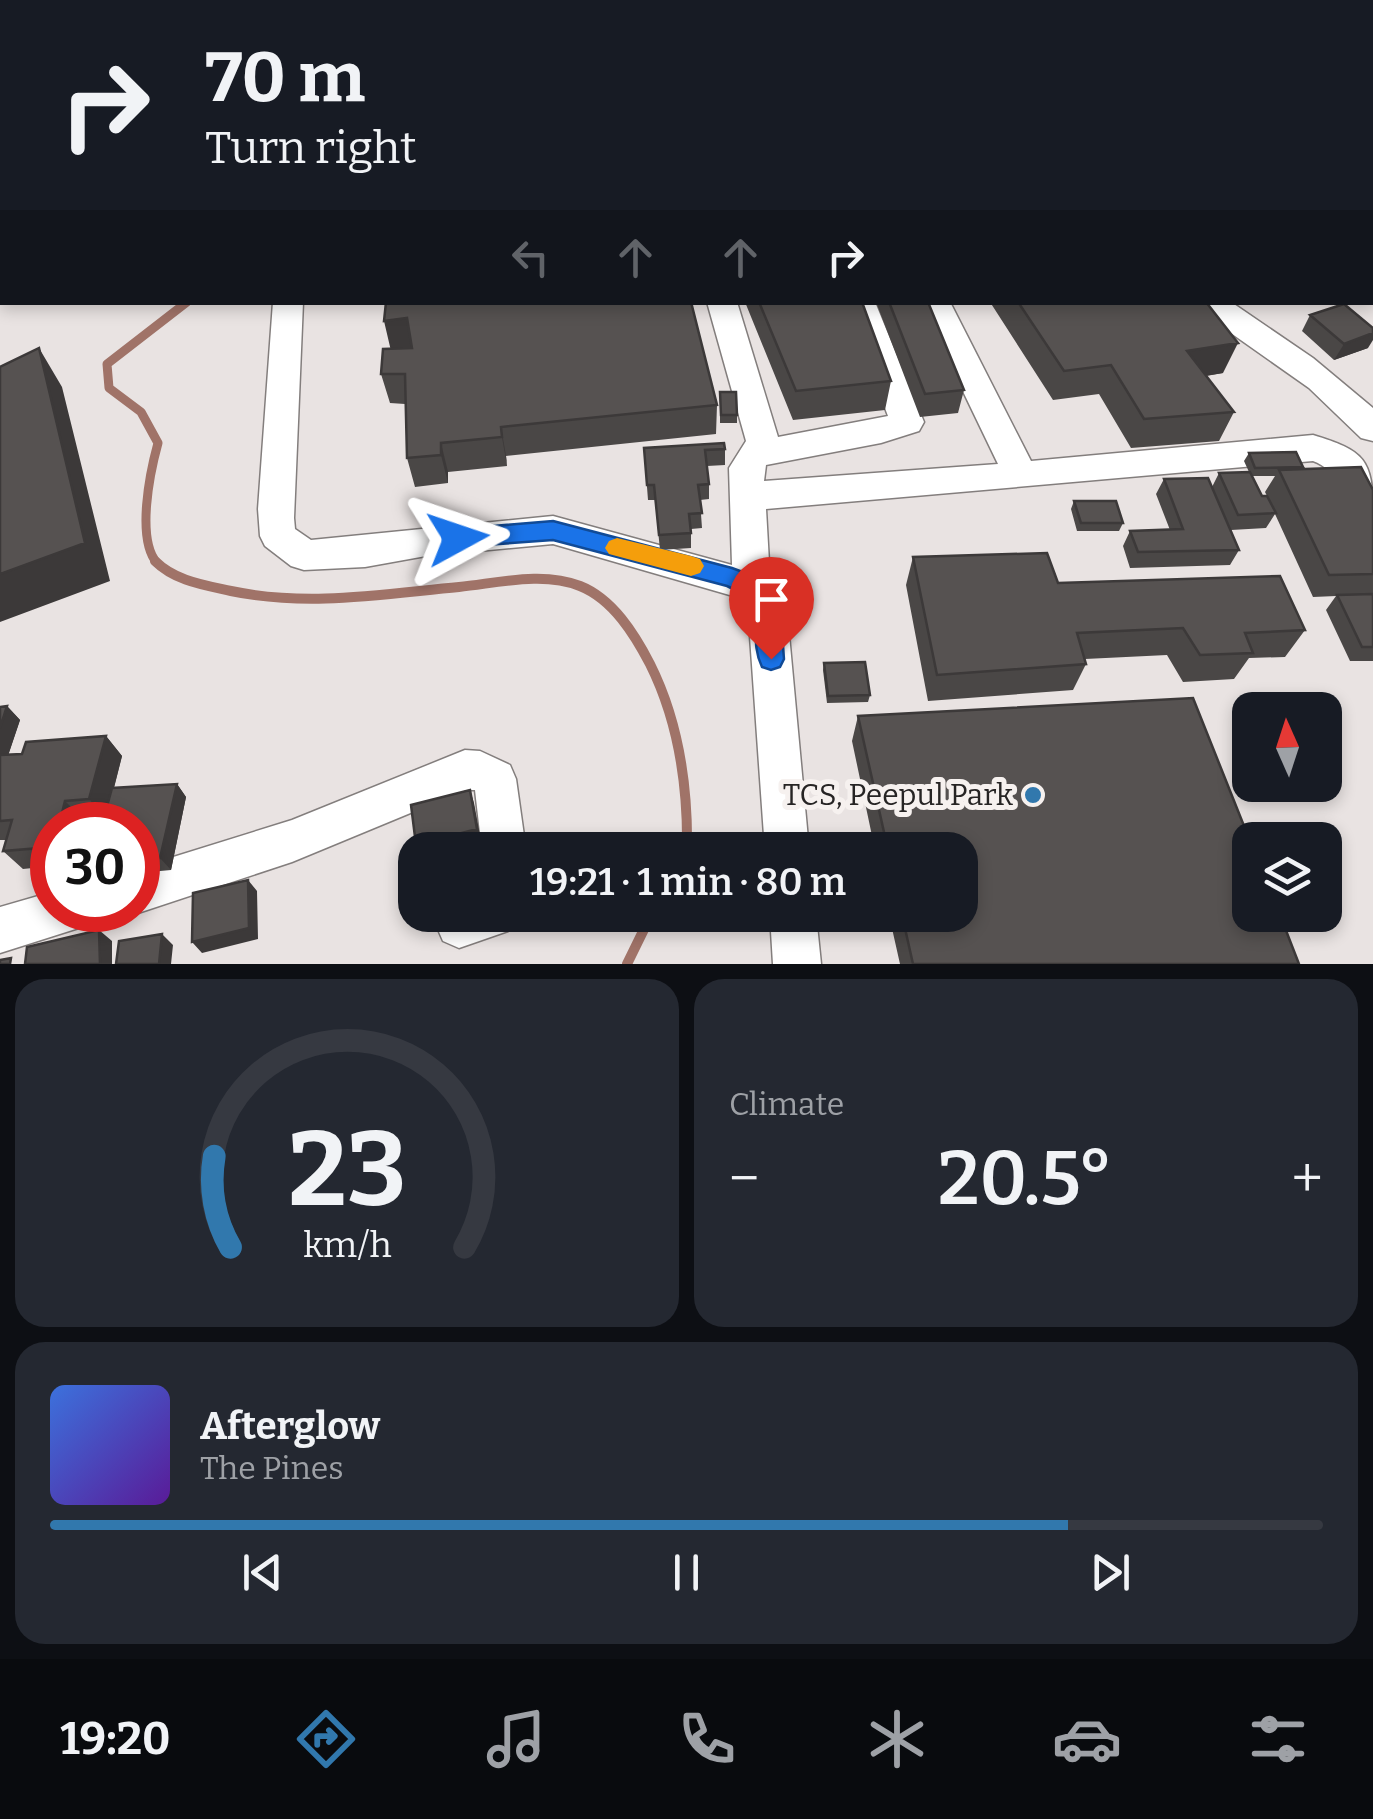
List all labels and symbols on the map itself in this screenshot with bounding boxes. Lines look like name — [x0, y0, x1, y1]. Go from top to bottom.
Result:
position arrow — [406, 486, 510, 590]
pin — [729, 557, 814, 660]
north arrow — [1232, 692, 1342, 802]
place label: TCS, Peepul Park — [783, 777, 1013, 813]
marker: TCS, Peepul Park — [1022, 784, 1044, 806]
speed limit sign: 30 — [30, 802, 160, 932]

